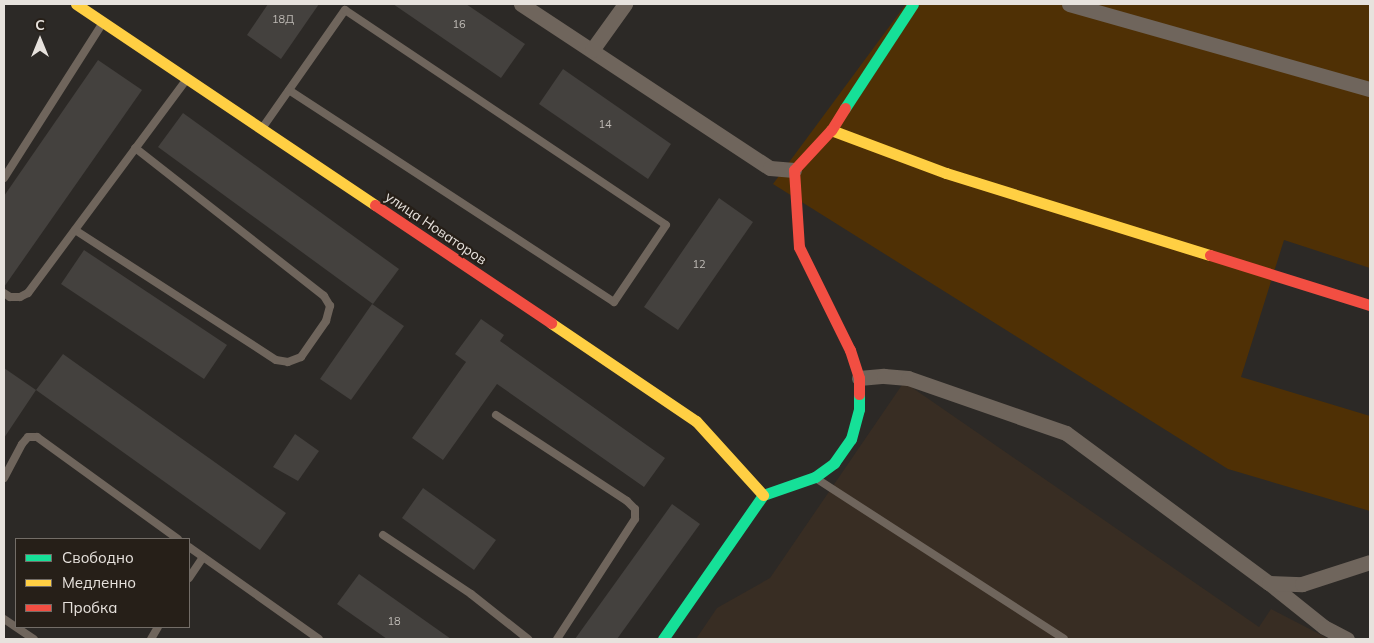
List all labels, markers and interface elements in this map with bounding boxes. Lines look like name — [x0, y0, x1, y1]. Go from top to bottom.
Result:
house number: 18Д — [272, 12, 294, 26]
north arrow — [15, 15, 65, 65]
text: С — [35, 16, 45, 34]
house number: 16 — [452, 17, 466, 31]
house number: 14 — [598, 117, 612, 131]
street label: улица Новаторов — [382, 188, 490, 268]
house number: 12 — [692, 257, 706, 271]
legend — [15, 538, 190, 628]
text: Свободно — [62, 548, 134, 567]
text: Медленно — [62, 573, 136, 592]
text: Пробка — [62, 598, 117, 617]
house number: 18 — [387, 614, 401, 628]

